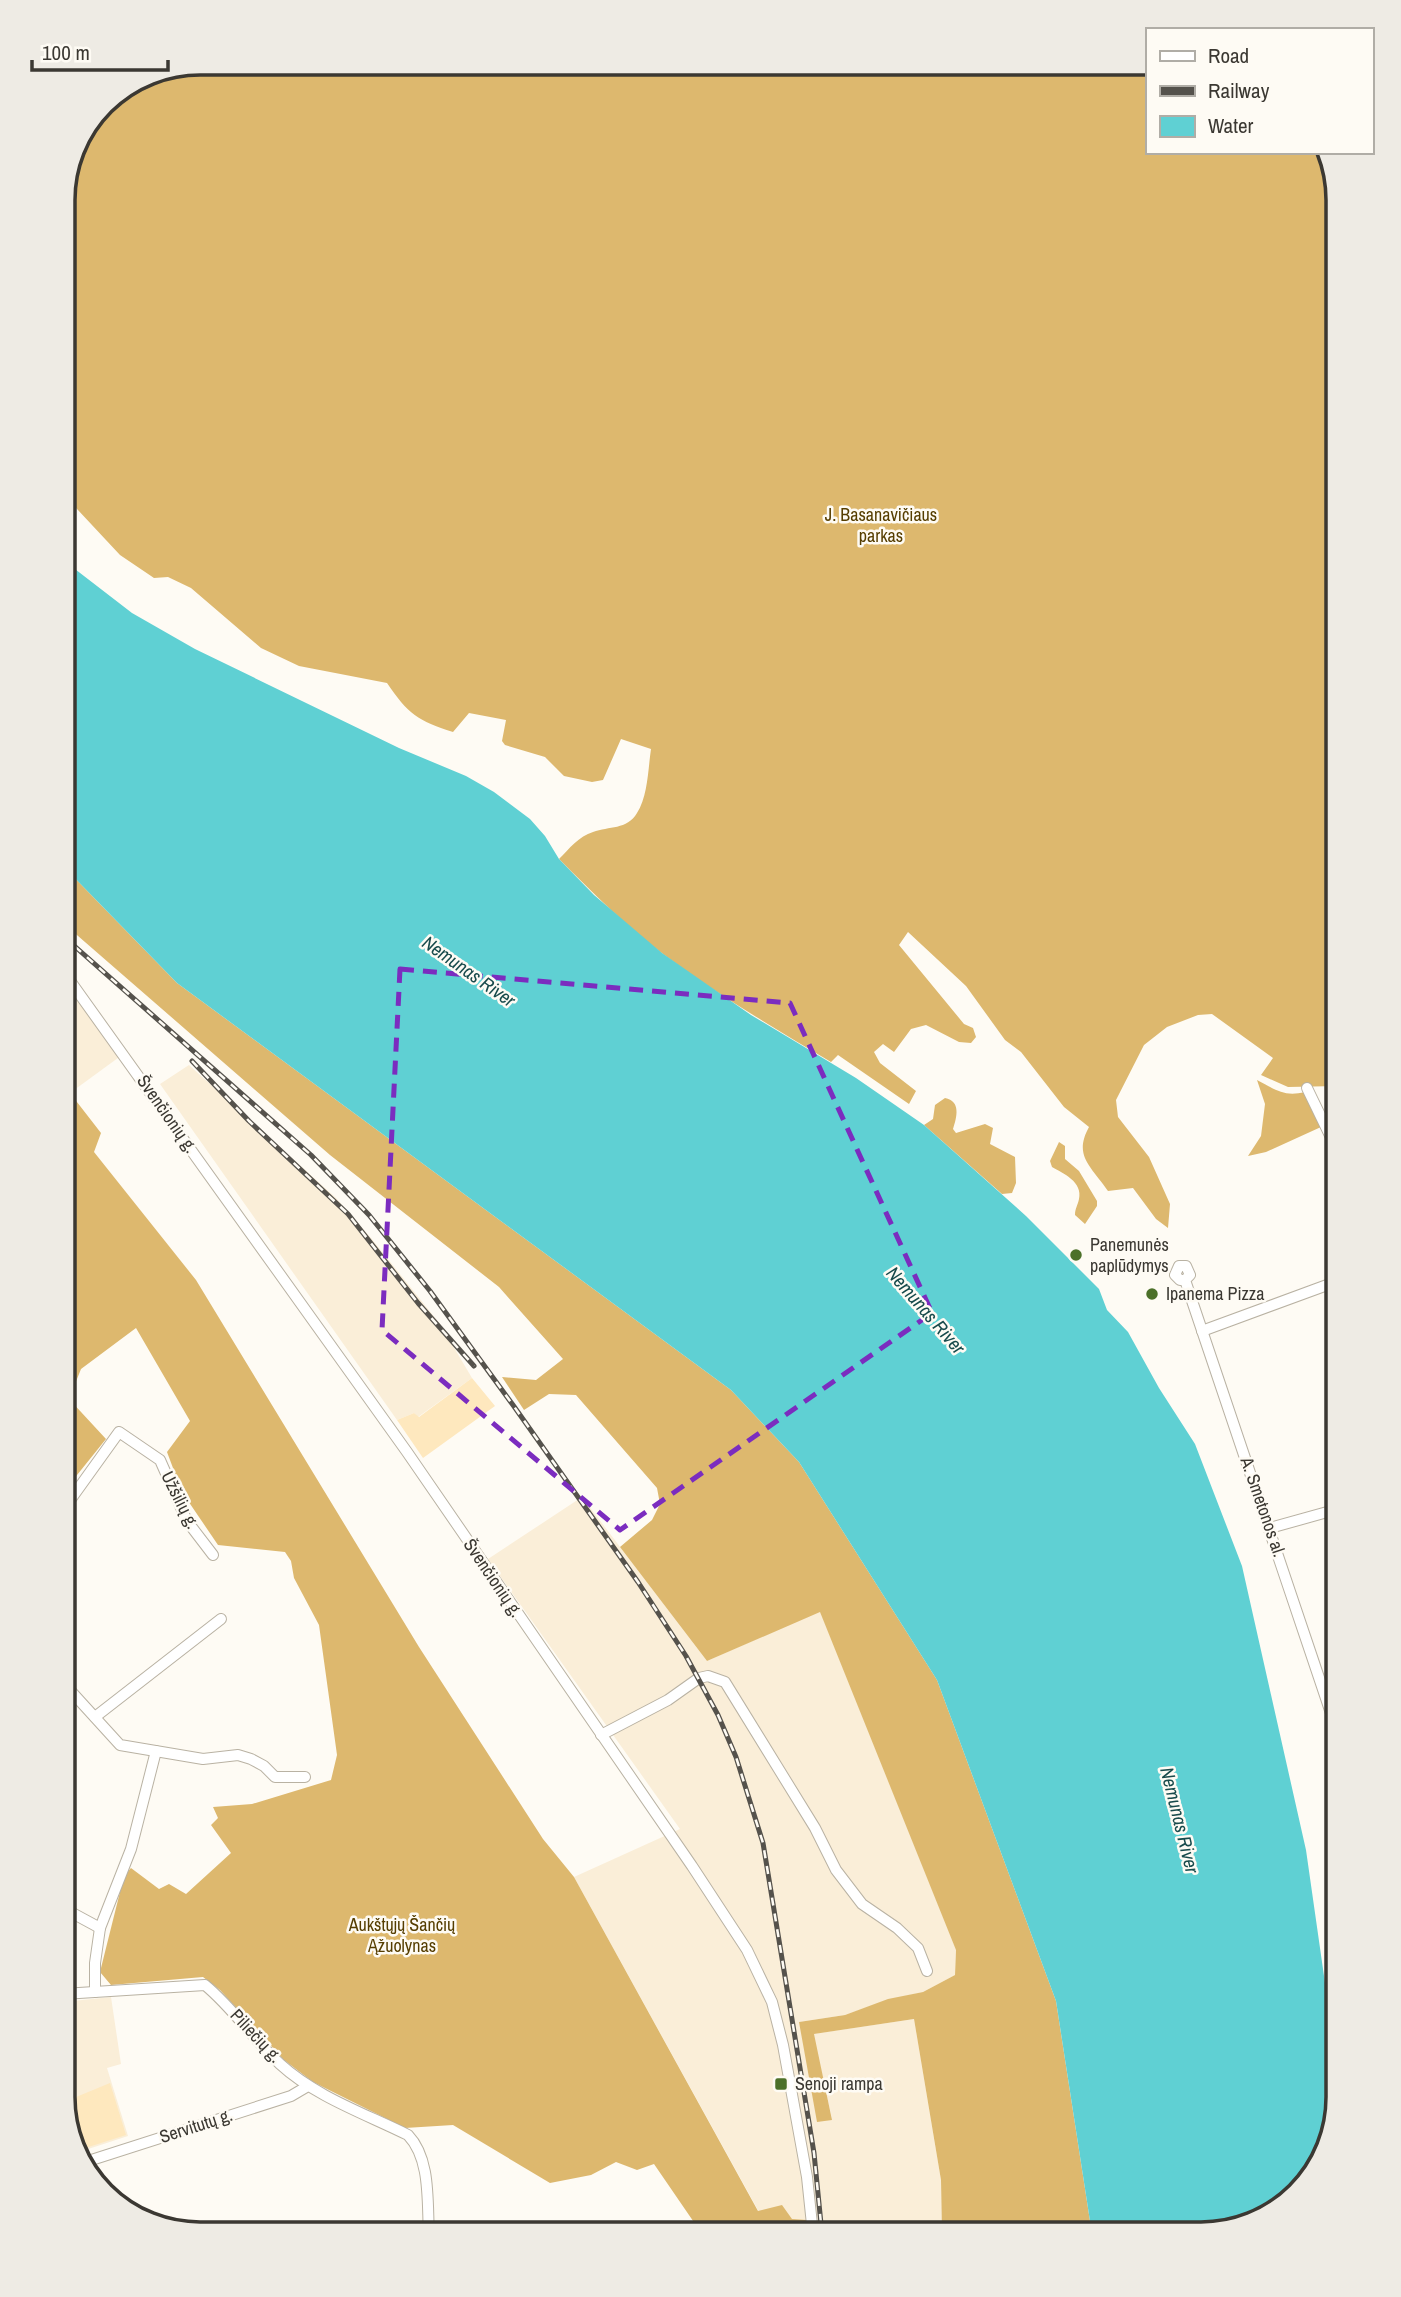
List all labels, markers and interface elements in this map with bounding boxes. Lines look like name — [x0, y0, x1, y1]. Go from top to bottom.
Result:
scale bar — [32, 28, 168, 72]
legend — [1146, 28, 1373, 154]
text: 100 m — [42, 38, 90, 67]
text: Road — [1208, 41, 1249, 70]
text: Railway — [1208, 76, 1270, 105]
text: Water — [1208, 111, 1254, 140]
park label: J. Basanavičiaus parkas — [825, 502, 937, 548]
water label: Nemunas River — [417, 929, 521, 1013]
street label: Švenčionių g. — [131, 1070, 204, 1158]
place label: Panemunės paplūdymys — [1090, 1232, 1169, 1278]
marker: Panemunės paplūdymys — [1068, 1247, 1084, 1263]
water label: Nemunas River — [881, 1261, 972, 1360]
place label: Ipanema Pizza — [1166, 1281, 1264, 1306]
marker: Ipanema Pizza — [1144, 1286, 1160, 1302]
street label: A. Smetonos al. — [1234, 1453, 1292, 1560]
street label: Užšilių g. — [155, 1467, 206, 1533]
street label: Švenčionių g. — [458, 1533, 529, 1622]
water label: Nemunas River — [1154, 1764, 1206, 1876]
park label: Aukštųjų Šančių Ąžuolynas — [348, 1912, 456, 1958]
street label: Piliečių g. — [225, 2003, 288, 2068]
place label: Senoji rampa — [795, 2071, 883, 2096]
marker: Senoji rampa — [773, 2076, 789, 2092]
street label: Servitutų g. — [156, 2102, 236, 2149]

